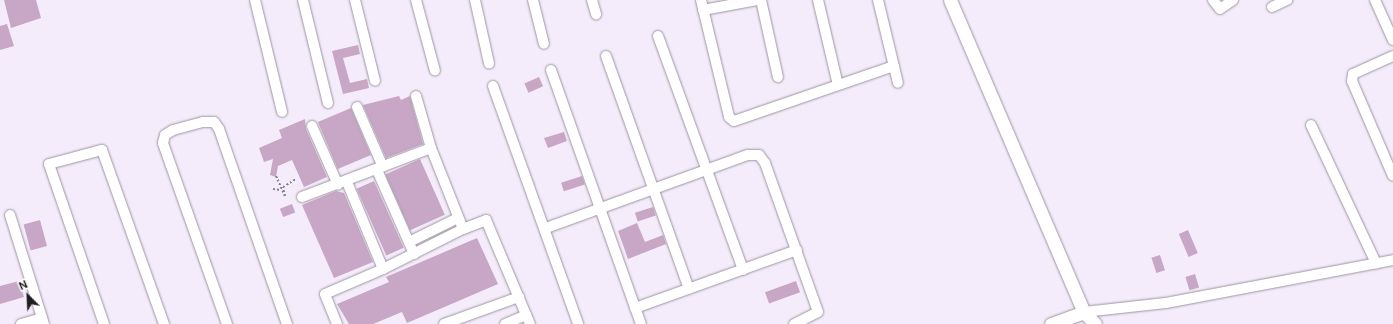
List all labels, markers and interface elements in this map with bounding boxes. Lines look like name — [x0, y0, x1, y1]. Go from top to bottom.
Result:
north arrow — [8, 276, 48, 316]
text: N — [17, 277, 30, 293]

